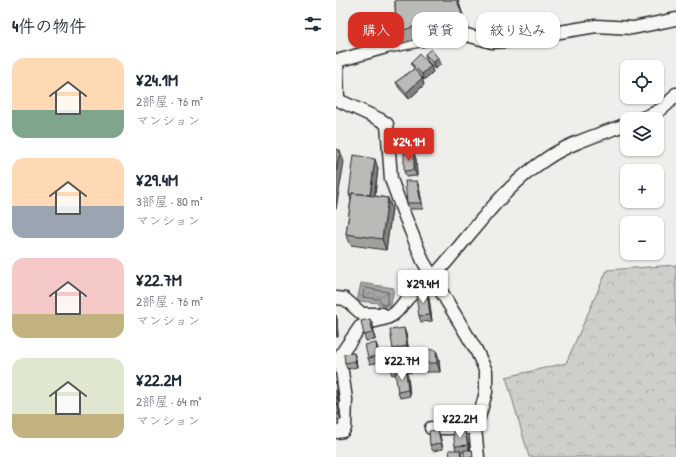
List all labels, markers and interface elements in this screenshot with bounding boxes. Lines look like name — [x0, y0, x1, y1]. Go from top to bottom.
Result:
chip: 購入 — [348, 12, 404, 48]
chip: 賃貸 — [412, 12, 468, 48]
chip: 絞り込み — [476, 12, 560, 48]
icon: filters — [302, 13, 324, 35]
text: 4件の物件 — [12, 14, 86, 37]
map controls — [620, 60, 664, 260]
button: locate — [620, 60, 664, 104]
text: ¥24.1M — [136, 68, 178, 91]
icon: home — [44, 74, 92, 122]
text: 2部屋 · 76 m² — [136, 92, 203, 110]
text: マンション — [136, 111, 200, 129]
button: layers — [620, 112, 664, 156]
pin: ¥24.1M — [376, 128, 442, 162]
text: ¥24.1M — [393, 132, 425, 150]
button: + — [620, 164, 664, 208]
text: ¥29.4M — [136, 168, 178, 191]
icon: home — [44, 174, 92, 222]
text: 3部屋 · 80 m² — [136, 192, 203, 210]
text: マンション — [136, 211, 200, 229]
button: − — [620, 216, 664, 260]
text: ¥22.7M — [136, 268, 182, 291]
pin: ¥29.4M — [390, 270, 456, 304]
icon: home — [44, 274, 92, 322]
text: ¥29.4M — [407, 274, 439, 292]
text: 2部屋 · 76 m² — [136, 292, 203, 310]
text: マンション — [136, 311, 200, 329]
pin: ¥22.7M — [369, 347, 435, 381]
text: ¥22.7M — [384, 351, 420, 369]
text: ¥22.2M — [136, 368, 182, 391]
icon: home — [44, 374, 92, 422]
text: 2部屋 · 64 m² — [136, 392, 202, 410]
pin: ¥22.2M — [427, 405, 493, 439]
text: ¥22.2M — [443, 409, 477, 427]
text: マンション — [136, 411, 200, 429]

